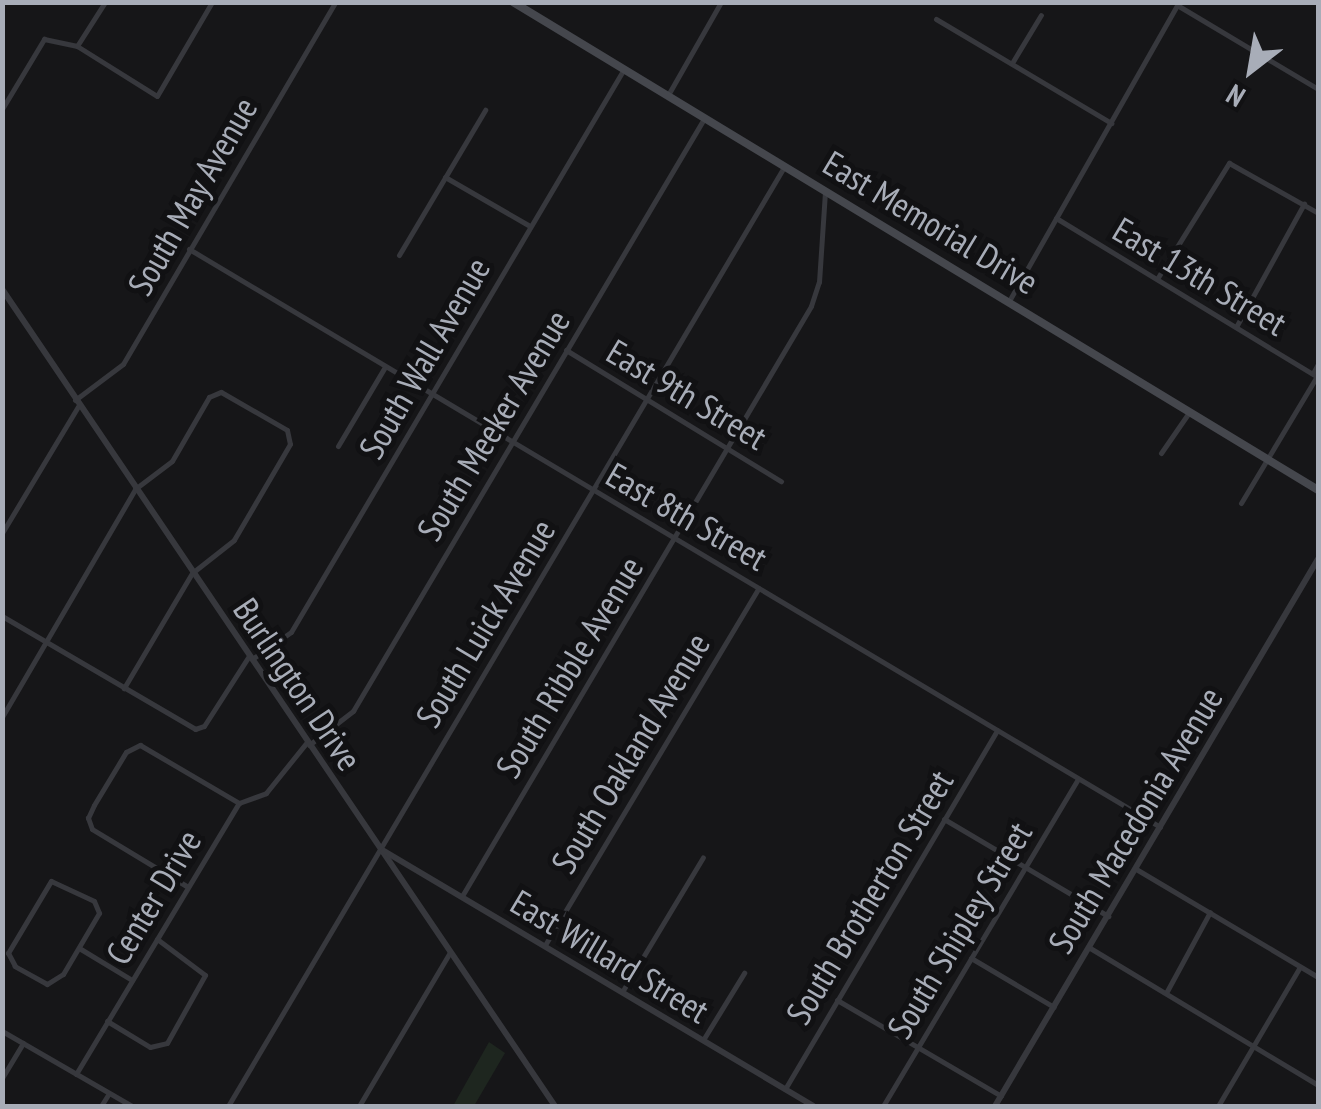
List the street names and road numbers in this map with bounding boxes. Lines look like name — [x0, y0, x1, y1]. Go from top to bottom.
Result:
street label: South May Avenue — [118, 89, 266, 303]
street label: East Memorial Drive — [816, 141, 1046, 303]
street label: East 13th Street — [1106, 208, 1294, 344]
street label: South Wall Avenue — [349, 250, 499, 466]
street label: South Meeker Avenue — [408, 302, 578, 548]
street label: East 9th Street — [600, 330, 774, 458]
street label: East 8th Street — [599, 453, 775, 579]
street label: South Luick Avenue — [406, 511, 564, 735]
street label: South Ribble Avenue — [486, 549, 652, 785]
street label: Burlington Drive — [225, 590, 371, 778]
street label: South Oakland Avenue — [542, 625, 718, 881]
street label: South Macedonia Avenue — [1039, 679, 1231, 961]
street label: South Brotherton Street — [777, 763, 961, 1031]
street label: South Shipley Street — [878, 814, 1040, 1046]
street label: Center Drive — [97, 822, 209, 972]
street label: East Willard Street — [503, 880, 717, 1032]

